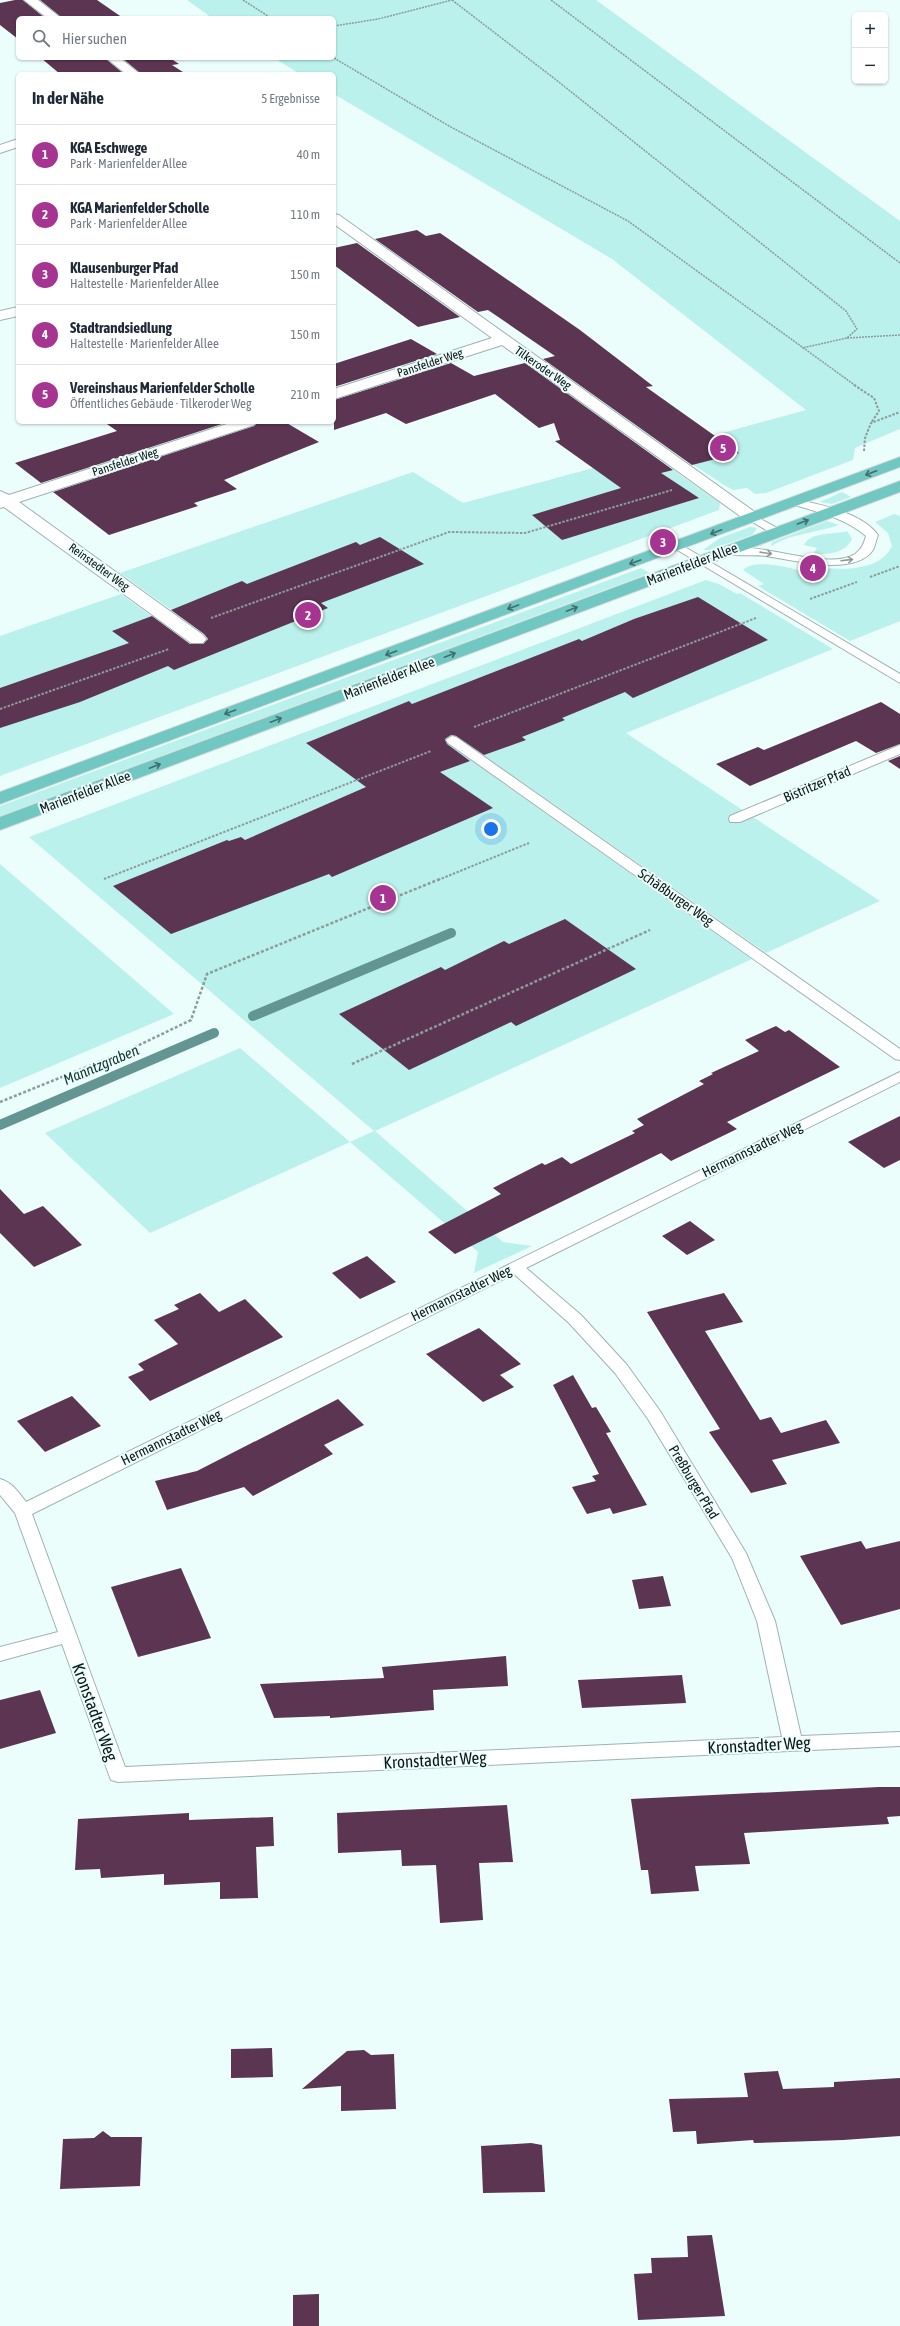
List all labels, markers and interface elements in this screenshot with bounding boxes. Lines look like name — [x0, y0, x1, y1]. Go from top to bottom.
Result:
map controls — [852, 12, 888, 84]
button: + — [852, 12, 888, 48]
search box — [16, 16, 336, 60]
icon: search — [30, 27, 52, 49]
text: Hier suchen — [62, 30, 127, 47]
button: − — [852, 48, 888, 84]
text: In der Nähe — [32, 88, 104, 108]
text: 5 Ergebnisse — [261, 91, 320, 106]
text: KGA Eschwege — [70, 139, 147, 156]
text: 1 — [42, 147, 48, 162]
text: 40 m — [297, 147, 320, 162]
text: Park · Marienfelder Allee — [70, 156, 187, 171]
text: KGA Marienfelder Scholle — [70, 199, 209, 216]
text: 2 — [42, 207, 48, 222]
text: 110 m — [291, 207, 320, 222]
text: Park · Marienfelder Allee — [70, 216, 187, 231]
text: Klausenburger Pfad — [70, 259, 178, 276]
text: 3 — [42, 267, 48, 282]
text: 150 m — [291, 267, 320, 282]
text: Haltestelle · Marienfelder Allee — [70, 276, 219, 291]
text: Stadtrandsiedlung — [70, 319, 172, 336]
text: 4 — [42, 327, 48, 342]
text: 150 m — [291, 327, 320, 342]
text: Haltestelle · Marienfelder Allee — [70, 336, 219, 351]
street label: Tilkeroder Weg — [512, 343, 575, 393]
street label: Pansfelder Weg — [395, 346, 465, 380]
text: Vereinshaus Marienfelder Scholle — [70, 379, 255, 396]
text: 5 — [42, 387, 48, 402]
text: 210 m — [291, 387, 320, 402]
text: Öffentliches Gebäude · Tilkeroder Weg — [70, 396, 252, 411]
pin: 5 — [710, 433, 736, 463]
street label: Pansfelder Weg — [90, 445, 160, 479]
one-way arrow — [865, 470, 877, 478]
one-way arrow — [796, 518, 808, 526]
pin: 3 — [650, 527, 676, 557]
one-way arrow — [711, 528, 723, 536]
street label: Marienfelder Allee — [644, 539, 740, 589]
street label: Reinstedter Weg — [66, 540, 133, 594]
one-way arrow — [759, 549, 772, 557]
pin: 4 — [800, 553, 826, 583]
one-way arrow — [840, 557, 853, 564]
one-way arrow — [628, 559, 641, 566]
pin: 2 — [295, 600, 321, 630]
one-way arrow — [507, 604, 519, 612]
one-way arrow — [566, 605, 578, 613]
one-way arrow — [385, 649, 397, 657]
one-way arrow — [444, 651, 456, 659]
street label: Marienfelder Allee — [341, 653, 437, 703]
one-way arrow — [224, 709, 236, 717]
one-way arrow — [270, 716, 282, 724]
one-way arrow — [148, 762, 161, 769]
street label: Bistritzer Pfad — [781, 763, 853, 805]
street label: Marienfelder Allee — [37, 767, 133, 817]
your location — [481, 819, 501, 839]
street label: Schäßburger Weg — [635, 865, 717, 929]
pin: 1 — [370, 883, 396, 913]
water label: Manntzgraben — [60, 1041, 141, 1088]
street label: Hermannstadter Weg — [699, 1118, 805, 1180]
street label: Hermannstadter Weg — [408, 1262, 514, 1324]
street label: Hermannstadter Weg — [118, 1406, 224, 1468]
street label: Preßburger Pfad — [666, 1442, 722, 1522]
street label: Kronstadter Weg — [68, 1660, 122, 1764]
street label: Kronstadter Weg — [707, 1732, 812, 1758]
street label: Kronstadter Weg — [383, 1747, 488, 1773]

